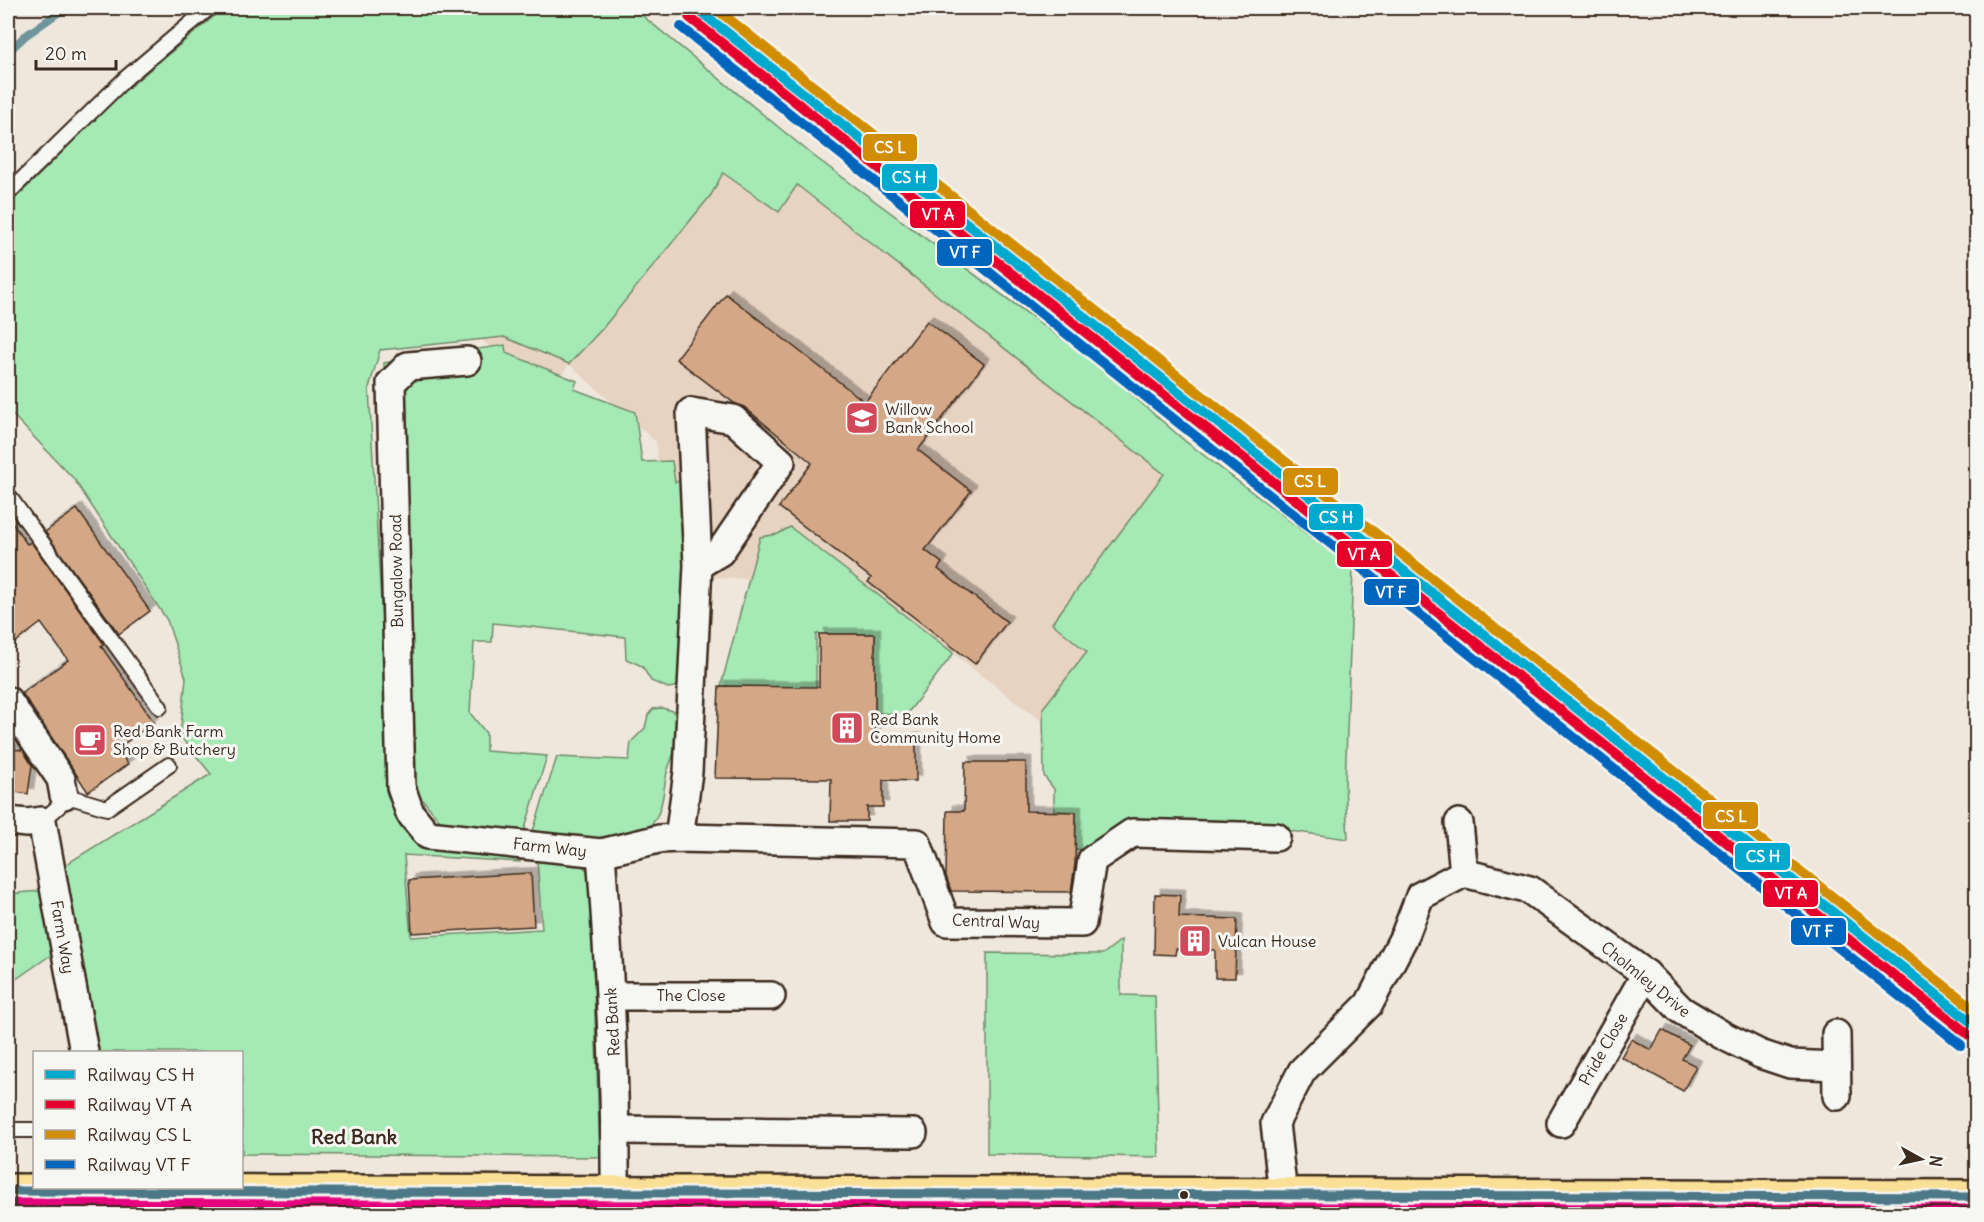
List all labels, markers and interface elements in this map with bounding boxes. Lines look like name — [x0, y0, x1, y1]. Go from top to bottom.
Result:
scale bar — [36, 33, 116, 71]
text: 20 m — [45, 42, 87, 65]
line badge: CS L — [862, 133, 918, 162]
text: CS L — [874, 137, 906, 157]
line badge: CS H — [881, 163, 938, 192]
text: CS H — [892, 167, 927, 187]
line badge: VT A — [909, 200, 966, 229]
text: VT A — [922, 204, 954, 224]
line badge: VT F — [936, 238, 993, 267]
text: VT F — [949, 242, 981, 262]
place label: Willow Bank School — [885, 399, 974, 437]
school or university icon: Willow Bank School — [844, 400, 880, 436]
line badge: CS L — [1282, 467, 1339, 496]
text: CS L — [1294, 471, 1326, 491]
line badge: CS H — [1308, 503, 1364, 531]
text: CS H — [1319, 507, 1354, 527]
street label: Bungalow Road — [385, 514, 407, 628]
line badge: VT A — [1336, 540, 1393, 568]
text: VT A — [1348, 544, 1380, 564]
line badge: VT F — [1363, 578, 1420, 606]
text: VT F — [1375, 582, 1407, 602]
place label: Red Bank Community Home — [870, 709, 1001, 747]
building icon: Red Bank Community Home — [829, 710, 865, 746]
place label: Red Bank Farm Shop & Butchery — [113, 721, 236, 759]
cafe icon: Red Bank Farm Shop & Butchery — [72, 722, 108, 758]
line badge: CS L — [1702, 801, 1759, 830]
text: CS L — [1715, 806, 1747, 826]
street label: Farm Way — [512, 833, 588, 861]
line badge: CS H — [1734, 842, 1791, 871]
text: CS H — [1746, 846, 1781, 866]
line badge: VT A — [1762, 879, 1819, 908]
text: VT A — [1775, 883, 1807, 903]
street label: Farm Way — [47, 899, 79, 975]
street label: Central Way — [952, 909, 1040, 933]
line badge: VT F — [1790, 917, 1847, 946]
text: VT F — [1802, 921, 1834, 941]
building icon: Vulcan House — [1177, 923, 1213, 959]
place label: Vulcan House — [1218, 931, 1316, 951]
street label: Cholmley Drive — [1597, 937, 1695, 1021]
street label: The Close — [656, 985, 726, 1005]
street label: Red Bank — [600, 987, 624, 1057]
street label: Pride Close — [1574, 1009, 1632, 1089]
legend — [33, 1051, 243, 1189]
text: Railway CS H — [87, 1063, 195, 1086]
text: Railway VT A — [87, 1093, 192, 1116]
text: Railway CS L — [87, 1123, 192, 1146]
district label: Red Bank — [311, 1124, 397, 1149]
north arrow — [1891, 1129, 1951, 1189]
text: Railway VT F — [87, 1153, 191, 1176]
text: N — [1925, 1154, 1947, 1168]
unlabelled marker — [1178, 1189, 1190, 1201]

